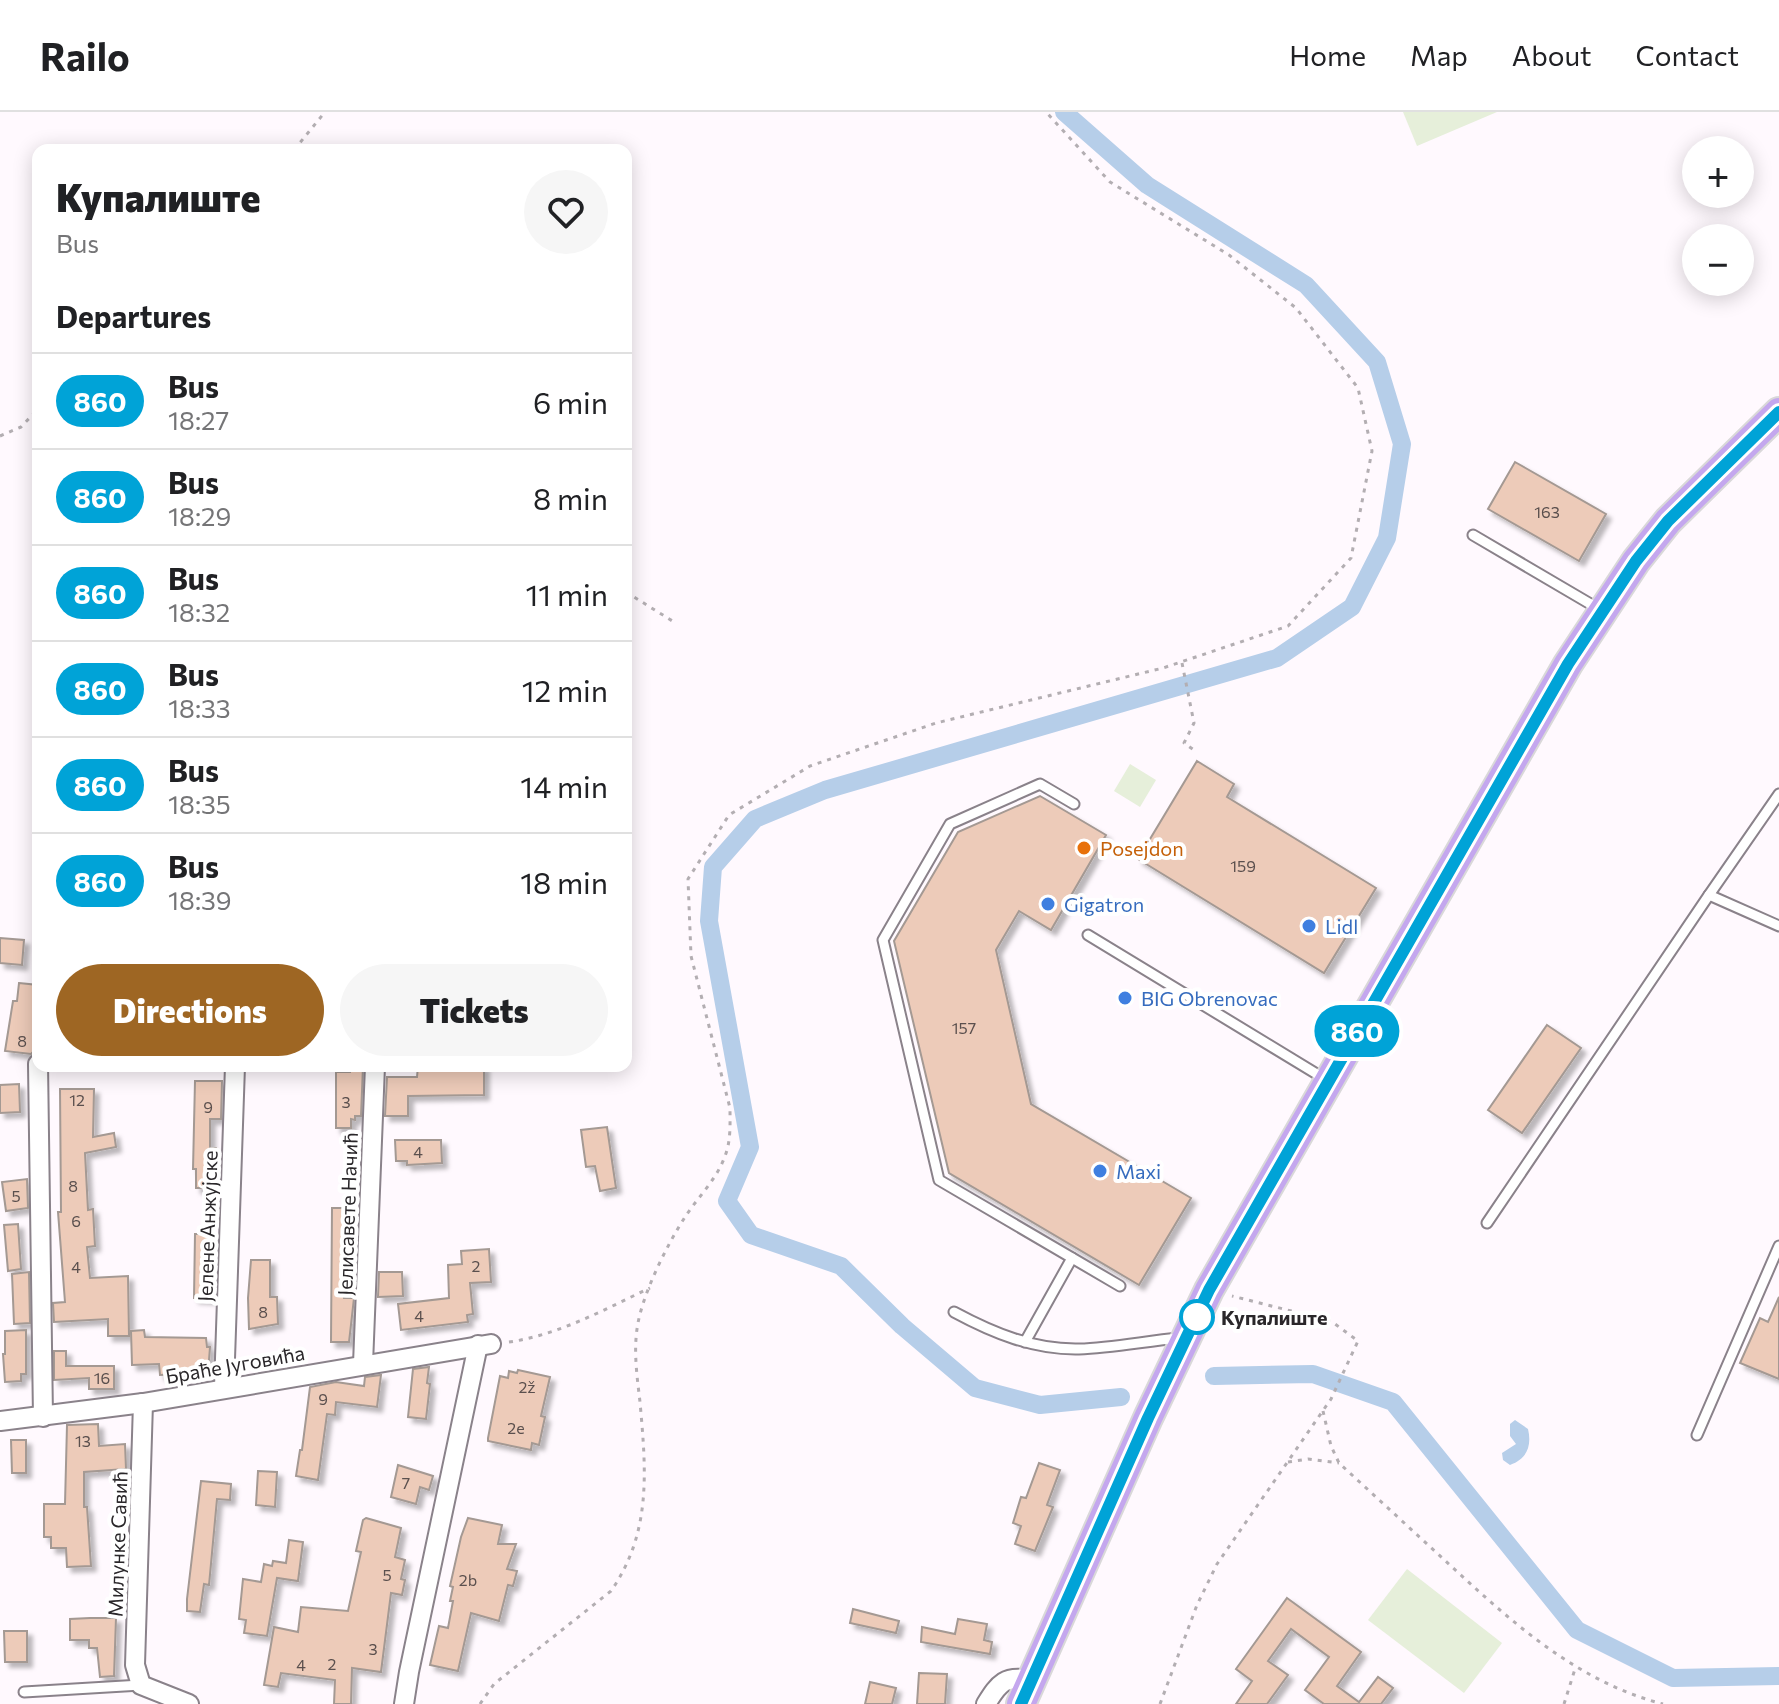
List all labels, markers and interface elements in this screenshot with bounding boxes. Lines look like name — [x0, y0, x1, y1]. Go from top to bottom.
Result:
text: Railo — [40, 32, 130, 79]
text: Home — [1289, 38, 1366, 72]
text: Map — [1410, 38, 1468, 72]
text: About — [1512, 38, 1592, 72]
text: Contact — [1636, 38, 1739, 72]
map controls — [1682, 136, 1754, 296]
button: + — [1682, 136, 1754, 208]
button: heart — [524, 170, 608, 254]
text: Купалиште — [56, 173, 261, 220]
button: − — [1682, 224, 1754, 296]
text: Bus — [56, 227, 99, 258]
text: Departures — [56, 297, 211, 334]
text: Bus — [168, 367, 219, 404]
text: 6 min — [533, 383, 608, 420]
text: 860 — [73, 384, 127, 418]
text: 18:27 — [168, 404, 229, 435]
text: Bus — [168, 463, 219, 500]
text: 8 min — [533, 479, 608, 516]
text: 860 — [73, 480, 127, 514]
text: 18:29 — [168, 500, 231, 531]
house number: 163 — [1534, 502, 1560, 521]
text: Bus — [168, 559, 219, 596]
text: 11 min — [526, 575, 608, 612]
text: 860 — [73, 576, 127, 610]
text: 18:32 — [168, 596, 230, 627]
text: Bus — [168, 655, 219, 692]
text: 12 min — [522, 671, 608, 708]
text: 860 — [73, 672, 127, 706]
text: 18:33 — [168, 692, 231, 723]
text: Bus — [168, 751, 219, 788]
text: 14 min — [520, 767, 608, 804]
text: 860 — [73, 768, 127, 802]
text: 18:35 — [168, 788, 231, 819]
place label: Posejdon — [1100, 836, 1184, 860]
marker: Posejdon — [1075, 839, 1093, 857]
text: Bus — [168, 847, 219, 884]
house number: 159 — [1230, 856, 1256, 875]
text: 18 min — [520, 863, 608, 900]
text: 860 — [73, 864, 127, 898]
text: 18:39 — [168, 884, 232, 915]
place label: Gigatron — [1064, 892, 1144, 916]
marker: Gigatron — [1039, 895, 1057, 913]
place label: Lidl — [1325, 914, 1358, 938]
marker: Lidl — [1300, 917, 1318, 935]
button: Directions — [56, 964, 324, 1056]
button: Tickets — [340, 964, 608, 1056]
place label: BIG Obrenovac — [1141, 986, 1278, 1010]
marker: BIG Obrenovac — [1116, 989, 1134, 1007]
line badge: 860 — [1311, 1005, 1403, 1057]
text: 860 — [1330, 1014, 1384, 1048]
house number: 157 — [952, 1018, 976, 1037]
house number: 8 — [17, 1031, 27, 1050]
house number: 12 — [69, 1090, 85, 1109]
house number: 3 — [341, 1092, 351, 1111]
house number: 9 — [203, 1097, 213, 1116]
street label: Јелисавете Начић — [332, 1132, 362, 1296]
house number: 4 — [413, 1142, 423, 1161]
street label: Јелене Анжујске — [192, 1150, 222, 1302]
place label: Maxi — [1116, 1159, 1161, 1183]
marker: Maxi — [1091, 1162, 1109, 1180]
house number: 8 — [68, 1176, 78, 1195]
house number: 5 — [11, 1186, 21, 1205]
house number: 6 — [71, 1211, 81, 1230]
house number: 2 — [472, 1256, 481, 1275]
house number: 4 — [71, 1257, 81, 1276]
marker: Купалиште — [1180, 1300, 1214, 1334]
house number: 8 — [258, 1302, 268, 1321]
place label: Купалиште — [1221, 1305, 1327, 1329]
house number: 4 — [414, 1306, 424, 1325]
street label: Браће Југовића — [163, 1340, 307, 1388]
house number: 16 — [94, 1368, 110, 1387]
house number: 2ž — [519, 1377, 535, 1396]
house number: 9 — [318, 1389, 328, 1408]
house number: 2e — [507, 1418, 525, 1437]
house number: 13 — [75, 1431, 91, 1450]
street label: Милунке Савић — [102, 1471, 132, 1617]
house number: 7 — [402, 1473, 410, 1492]
house number: 5 — [382, 1565, 392, 1584]
house number: 2b — [459, 1570, 477, 1589]
house number: 3 — [368, 1639, 378, 1658]
house number: 2 — [328, 1654, 337, 1673]
house number: 4 — [296, 1655, 306, 1674]

